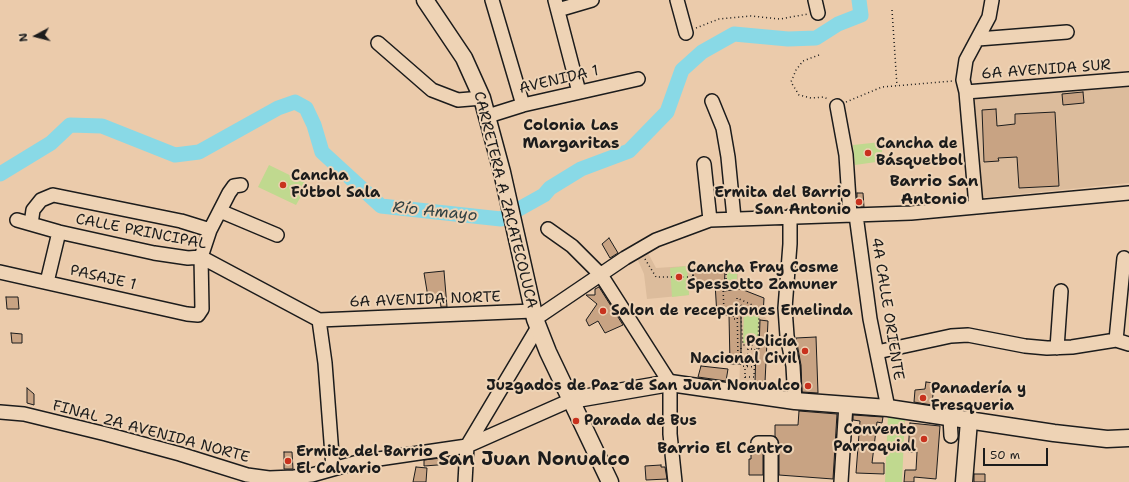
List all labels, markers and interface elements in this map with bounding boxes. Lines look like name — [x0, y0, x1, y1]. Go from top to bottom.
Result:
north arrow — [16, 16, 56, 56]
text: N — [16, 32, 32, 43]
street label: 6A AVENIDA SUR — [981, 56, 1111, 84]
street label: AVENIDA 1 — [517, 62, 601, 98]
street label: CARRETERA A ZACATECOLUCA — [469, 90, 541, 310]
district label: Colonia Las Margaritas — [523, 116, 619, 154]
place label: Cancha de Básquetbol — [876, 135, 963, 170]
marker: Cancha de Básquetbol — [863, 148, 873, 158]
place label: Cancha Fútbol Sala — [291, 167, 380, 202]
district label: Barrio San Antonio — [890, 172, 978, 210]
marker: Cancha Fútbol Sala — [278, 180, 288, 190]
place label: Ermita del Barrio San Antonio — [714, 184, 851, 219]
marker: Ermita del Barrio San Antonio — [854, 197, 864, 207]
water label: Río Amayo — [392, 198, 478, 226]
street label: CALLE PRINCIPAL — [74, 210, 208, 254]
street label: 4A CALLE ORIENTE — [867, 236, 907, 382]
place label: Cancha Fray Cosme Spessotto Zamuner — [687, 259, 839, 294]
street label: PASAJE 1 — [68, 262, 138, 294]
marker: Cancha Fray Cosme Spessotto Zamuner — [674, 272, 684, 282]
street label: 6A AVENIDA NORTE — [349, 288, 501, 312]
place label: Salon de recepciones Emelinda — [611, 302, 853, 320]
marker: Salon de recepciones Emelinda — [598, 306, 608, 316]
place label: Policía Nacional Civil — [690, 333, 797, 368]
marker: Policía Nacional Civil — [800, 346, 810, 356]
place label: Juzgados de Paz de San Juan Nonualco — [486, 377, 800, 395]
place label: Panadería y Fresqueria — [931, 380, 1026, 415]
marker: Juzgados de Paz de San Juan Nonualco — [803, 381, 813, 391]
marker: Panadería y Fresqueria — [918, 393, 928, 403]
street label: FINAL 2A AVENIDA NORTE — [51, 397, 251, 467]
place label: Parada de Bus — [584, 412, 697, 430]
marker: Parada de Bus — [571, 416, 581, 426]
place label: Convento Parroquial — [833, 421, 916, 456]
marker: Convento Parroquial — [919, 434, 929, 444]
district label: Barrio El Centro — [657, 439, 793, 459]
scale bar — [985, 440, 1050, 466]
place label: Ermita del Barrio El Calvario — [296, 443, 433, 478]
text: 50 m — [990, 447, 1020, 463]
district label: San Juan Nonualco — [438, 449, 630, 471]
marker: Ermita del Barrio El Calvario — [283, 456, 293, 466]

